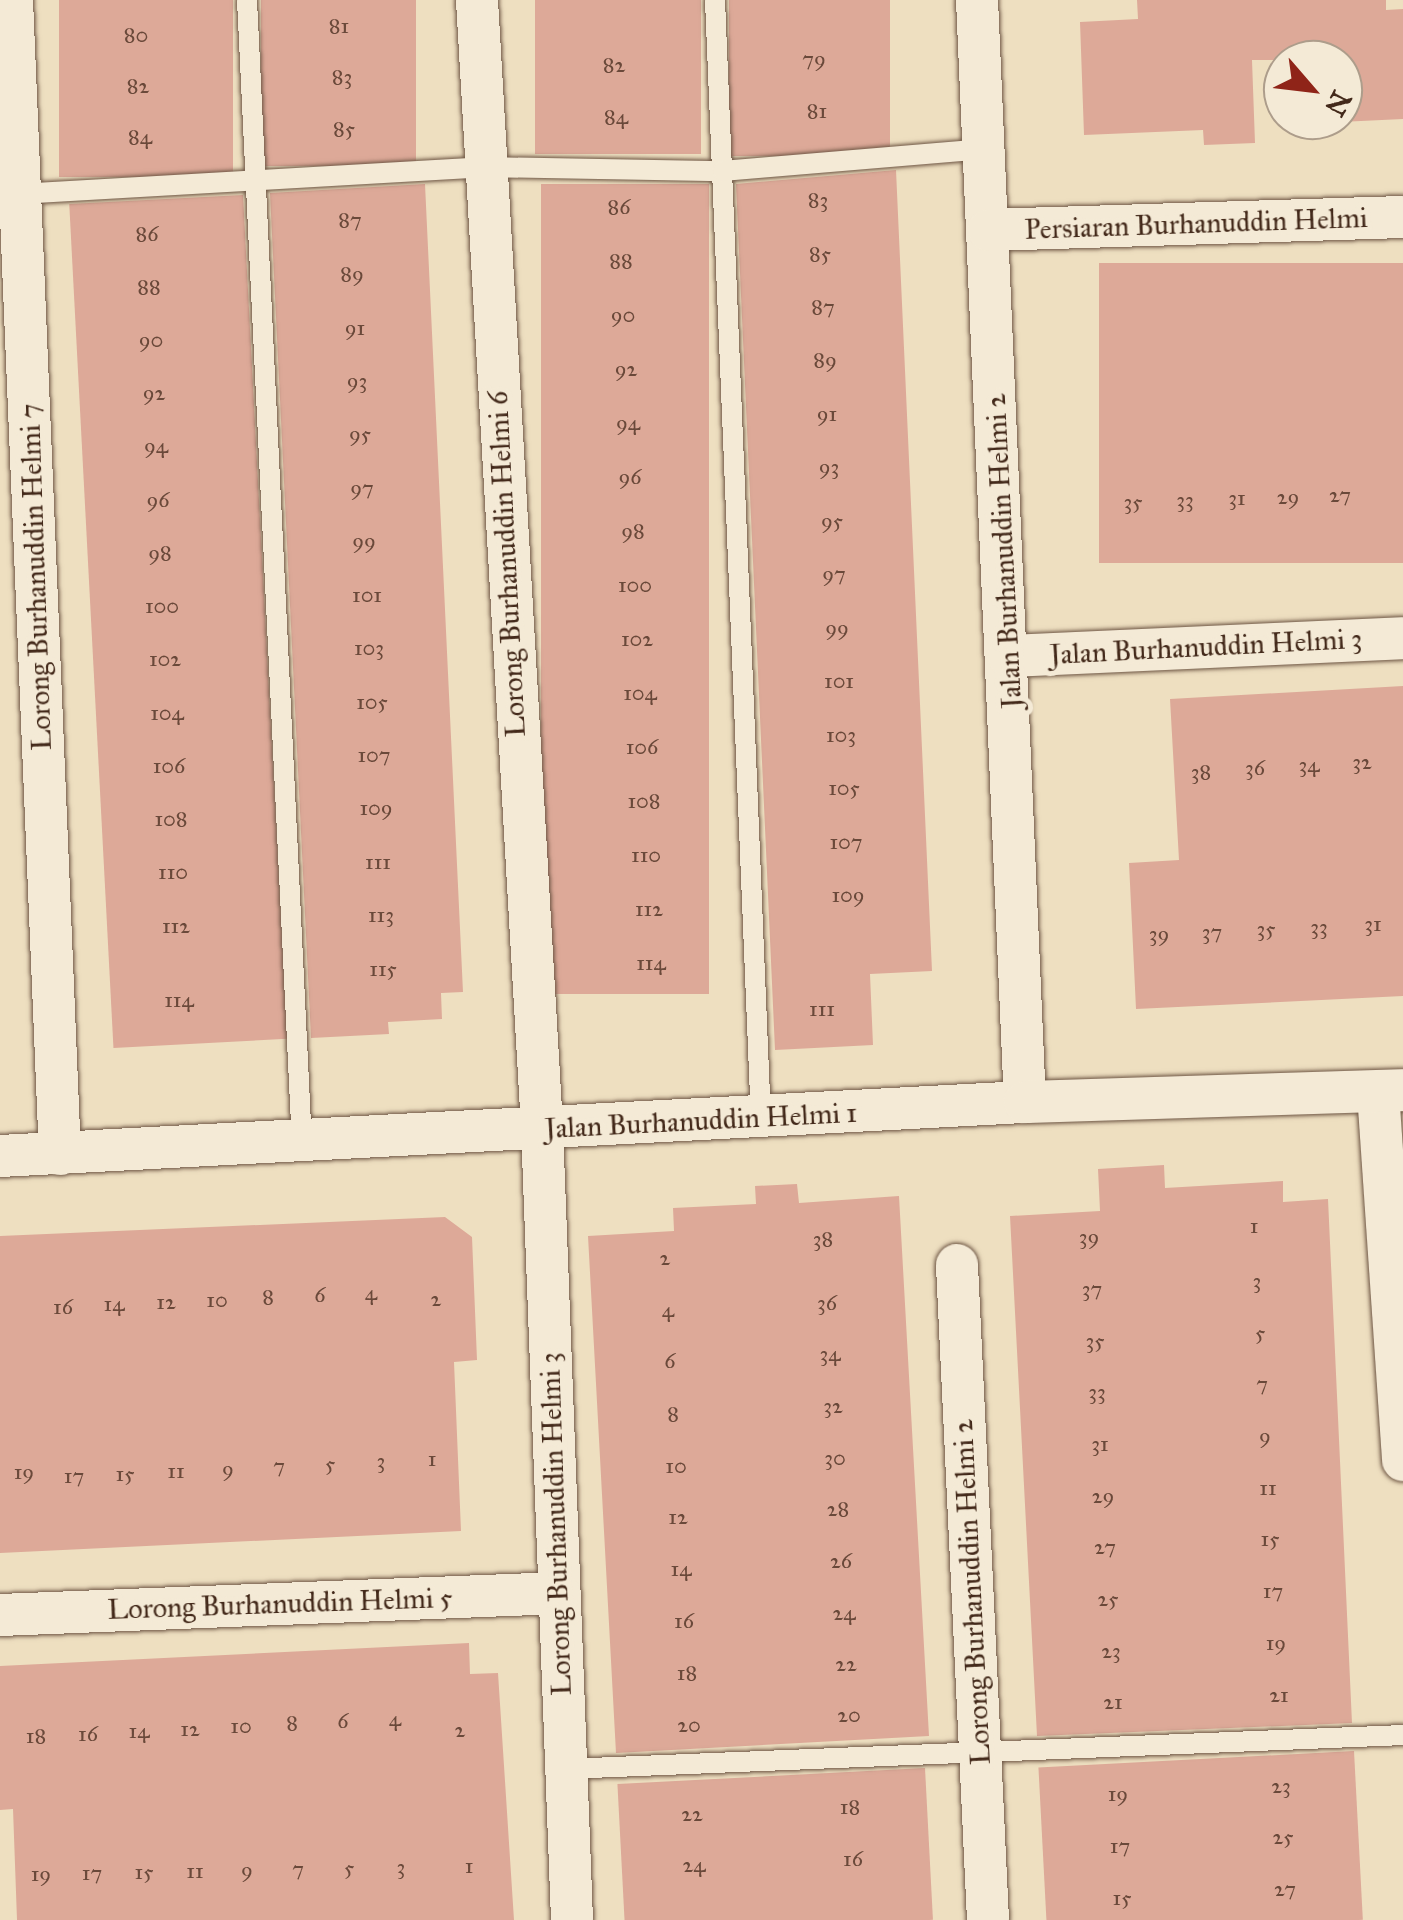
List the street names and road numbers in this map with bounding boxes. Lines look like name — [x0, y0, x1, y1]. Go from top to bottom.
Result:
street label: Persiaran Burhanuddin Helmi — [1024, 201, 1368, 247]
street label: Lorong Burhanuddin Helmi 6 — [481, 390, 533, 738]
street label: Jalan Burhanuddin Helmi 2 — [979, 393, 1029, 709]
street label: Lorong Burhanuddin Helmi 7 — [13, 403, 59, 751]
street label: Jalan Burhanuddin Helmi 3 — [1049, 622, 1363, 672]
street label: Jalan Burhanuddin Helmi 1 — [544, 1096, 858, 1146]
street label: Lorong Burhanuddin Helmi 3 — [533, 1352, 579, 1696]
street label: Lorong Burhanuddin Helmi 2 — [946, 1418, 998, 1766]
street label: Lorong Burhanuddin Helmi 5 — [107, 1581, 453, 1627]

